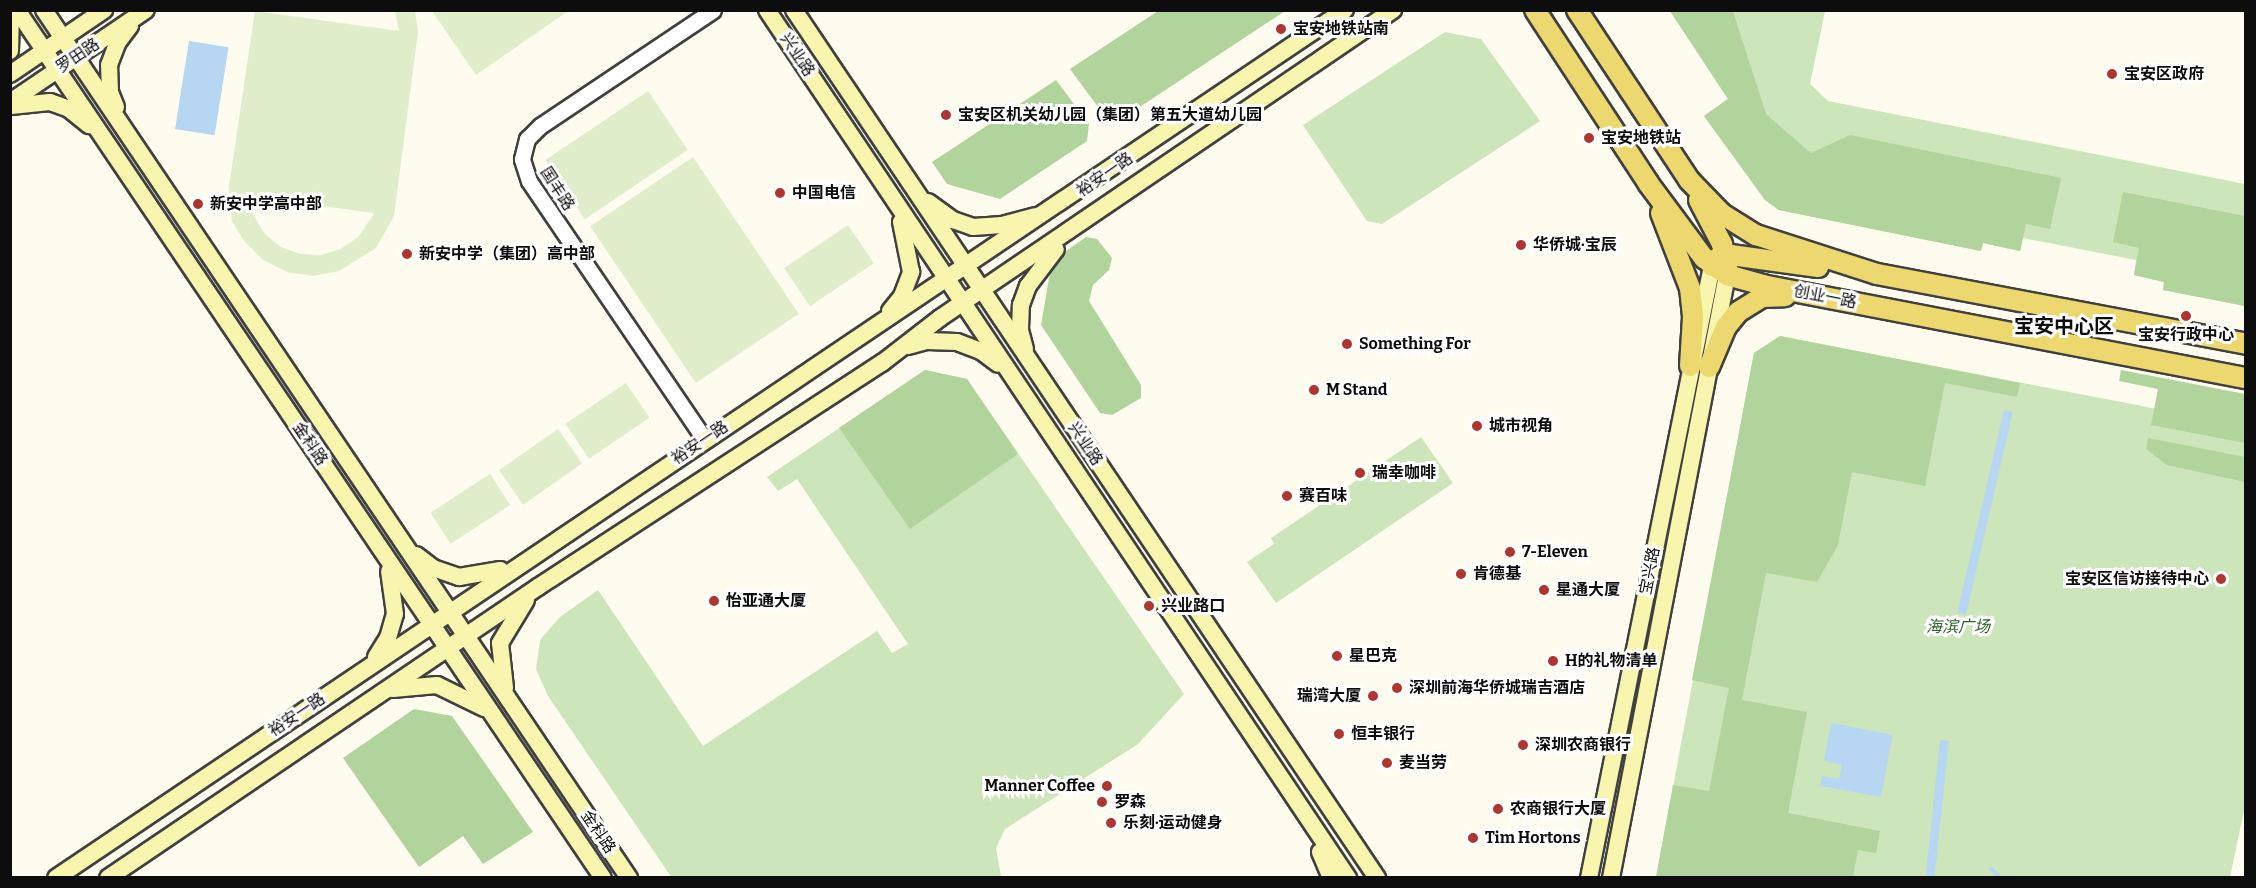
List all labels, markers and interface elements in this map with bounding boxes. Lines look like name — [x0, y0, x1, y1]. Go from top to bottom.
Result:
place label: 宝安地铁站南 — [1293, 19, 1389, 39]
marker: 宝安地铁站南 — [1274, 22, 1288, 36]
street label: 兴业路 — [776, 30, 818, 80]
street label: 罗田路 — [53, 35, 103, 77]
place label: 宝安区政府 — [2124, 64, 2204, 84]
marker: 宝安区政府 — [2105, 67, 2119, 81]
place label: 宝安区机关幼儿园（集团）第五大道幼儿园 — [958, 105, 1262, 125]
marker: 宝安区机关幼儿园（集团）第五大道幼儿园 — [939, 108, 953, 122]
place label: 宝安地铁站 — [1601, 128, 1681, 148]
marker: 宝安地铁站 — [1582, 131, 1596, 145]
street label: 裕安一路 — [1073, 149, 1137, 201]
street label: 国丰路 — [536, 164, 578, 214]
place label: 中国电信 — [792, 183, 856, 203]
marker: 中国电信 — [773, 186, 787, 200]
place label: 新安中学高中部 — [210, 194, 322, 214]
marker: 新安中学高中部 — [191, 197, 205, 211]
place label: 华侨城·宝辰 — [1533, 235, 1617, 255]
marker: 华侨城·宝辰 — [1514, 238, 1528, 252]
place label: 新安中学（集团）高中部 — [419, 244, 595, 264]
marker: 新安中学（集团）高中部 — [400, 247, 414, 261]
street label: 创业一路 — [1792, 281, 1858, 313]
marker: 宝安行政中心 — [2179, 309, 2193, 323]
district label: 宝安中心区 — [2014, 314, 2114, 338]
place label: 宝安行政中心 — [2138, 325, 2234, 345]
place label: Something For — [1359, 334, 1471, 354]
marker: Something For — [1340, 337, 1354, 351]
place label: M Stand — [1326, 380, 1387, 400]
marker: M Stand — [1307, 383, 1321, 397]
place label: 城市视角 — [1489, 416, 1553, 436]
street label: 裕安一路 — [668, 417, 732, 469]
street label: 金科路 — [289, 419, 331, 469]
street label: 兴业路 — [1064, 419, 1106, 469]
marker: 城市视角 — [1470, 419, 1484, 433]
place label: 瑞幸咖啡 — [1372, 463, 1436, 483]
marker: 瑞幸咖啡 — [1353, 466, 1367, 480]
place label: 赛百味 — [1299, 486, 1347, 506]
marker: 赛百味 — [1280, 489, 1294, 503]
place label: 7-Eleven — [1522, 542, 1588, 562]
marker: 7-Eleven — [1503, 545, 1517, 559]
street label: 宝兴路 — [1636, 546, 1664, 596]
place label: 肯德基 — [1473, 564, 1521, 584]
marker: 肯德基 — [1454, 567, 1468, 581]
place label: 宝安区信访接待中心 — [2065, 569, 2209, 589]
marker: 宝安区信访接待中心 — [2214, 572, 2228, 586]
place label: 星通大厦 — [1556, 580, 1620, 600]
marker: 星通大厦 — [1537, 583, 1551, 597]
place label: 怡亚通大厦 — [726, 591, 806, 611]
marker: 怡亚通大厦 — [707, 594, 721, 608]
place label: 兴业路口 — [1161, 596, 1225, 616]
marker: 兴业路口 — [1142, 599, 1156, 613]
park label: 海滨广场 — [1926, 617, 1990, 637]
place label: 星巴克 — [1349, 646, 1397, 666]
marker: 星巴克 — [1330, 649, 1344, 663]
place label: H的礼物清单 — [1565, 651, 1658, 671]
marker: H的礼物清单 — [1546, 654, 1560, 668]
place label: 深圳前海华侨城瑞吉酒店 — [1409, 678, 1585, 698]
marker: 深圳前海华侨城瑞吉酒店 — [1390, 681, 1404, 695]
place label: 瑞湾大厦 — [1297, 686, 1361, 706]
street label: 裕安一路 — [265, 689, 329, 741]
marker: 瑞湾大厦 — [1366, 689, 1380, 703]
place label: 恒丰银行 — [1351, 724, 1415, 744]
marker: 恒丰银行 — [1332, 727, 1346, 741]
place label: 深圳农商银行 — [1535, 735, 1631, 755]
marker: 深圳农商银行 — [1516, 738, 1530, 752]
place label: 麦当劳 — [1399, 753, 1447, 773]
marker: 麦当劳 — [1380, 756, 1394, 770]
place label: Manner Coffee — [985, 776, 1095, 796]
marker: Manner Coffee — [1100, 779, 1114, 793]
place label: 罗森 — [1114, 792, 1146, 812]
marker: 罗森 — [1095, 795, 1109, 809]
place label: 农商银行大厦 — [1510, 799, 1606, 819]
marker: 农商银行大厦 — [1491, 802, 1505, 816]
street label: 金科路 — [577, 807, 619, 857]
place label: 乐刻·运动健身 — [1123, 813, 1223, 833]
marker: 乐刻·运动健身 — [1104, 816, 1118, 830]
place label: Tim Hortons — [1485, 828, 1581, 848]
marker: Tim Hortons — [1466, 831, 1480, 845]

